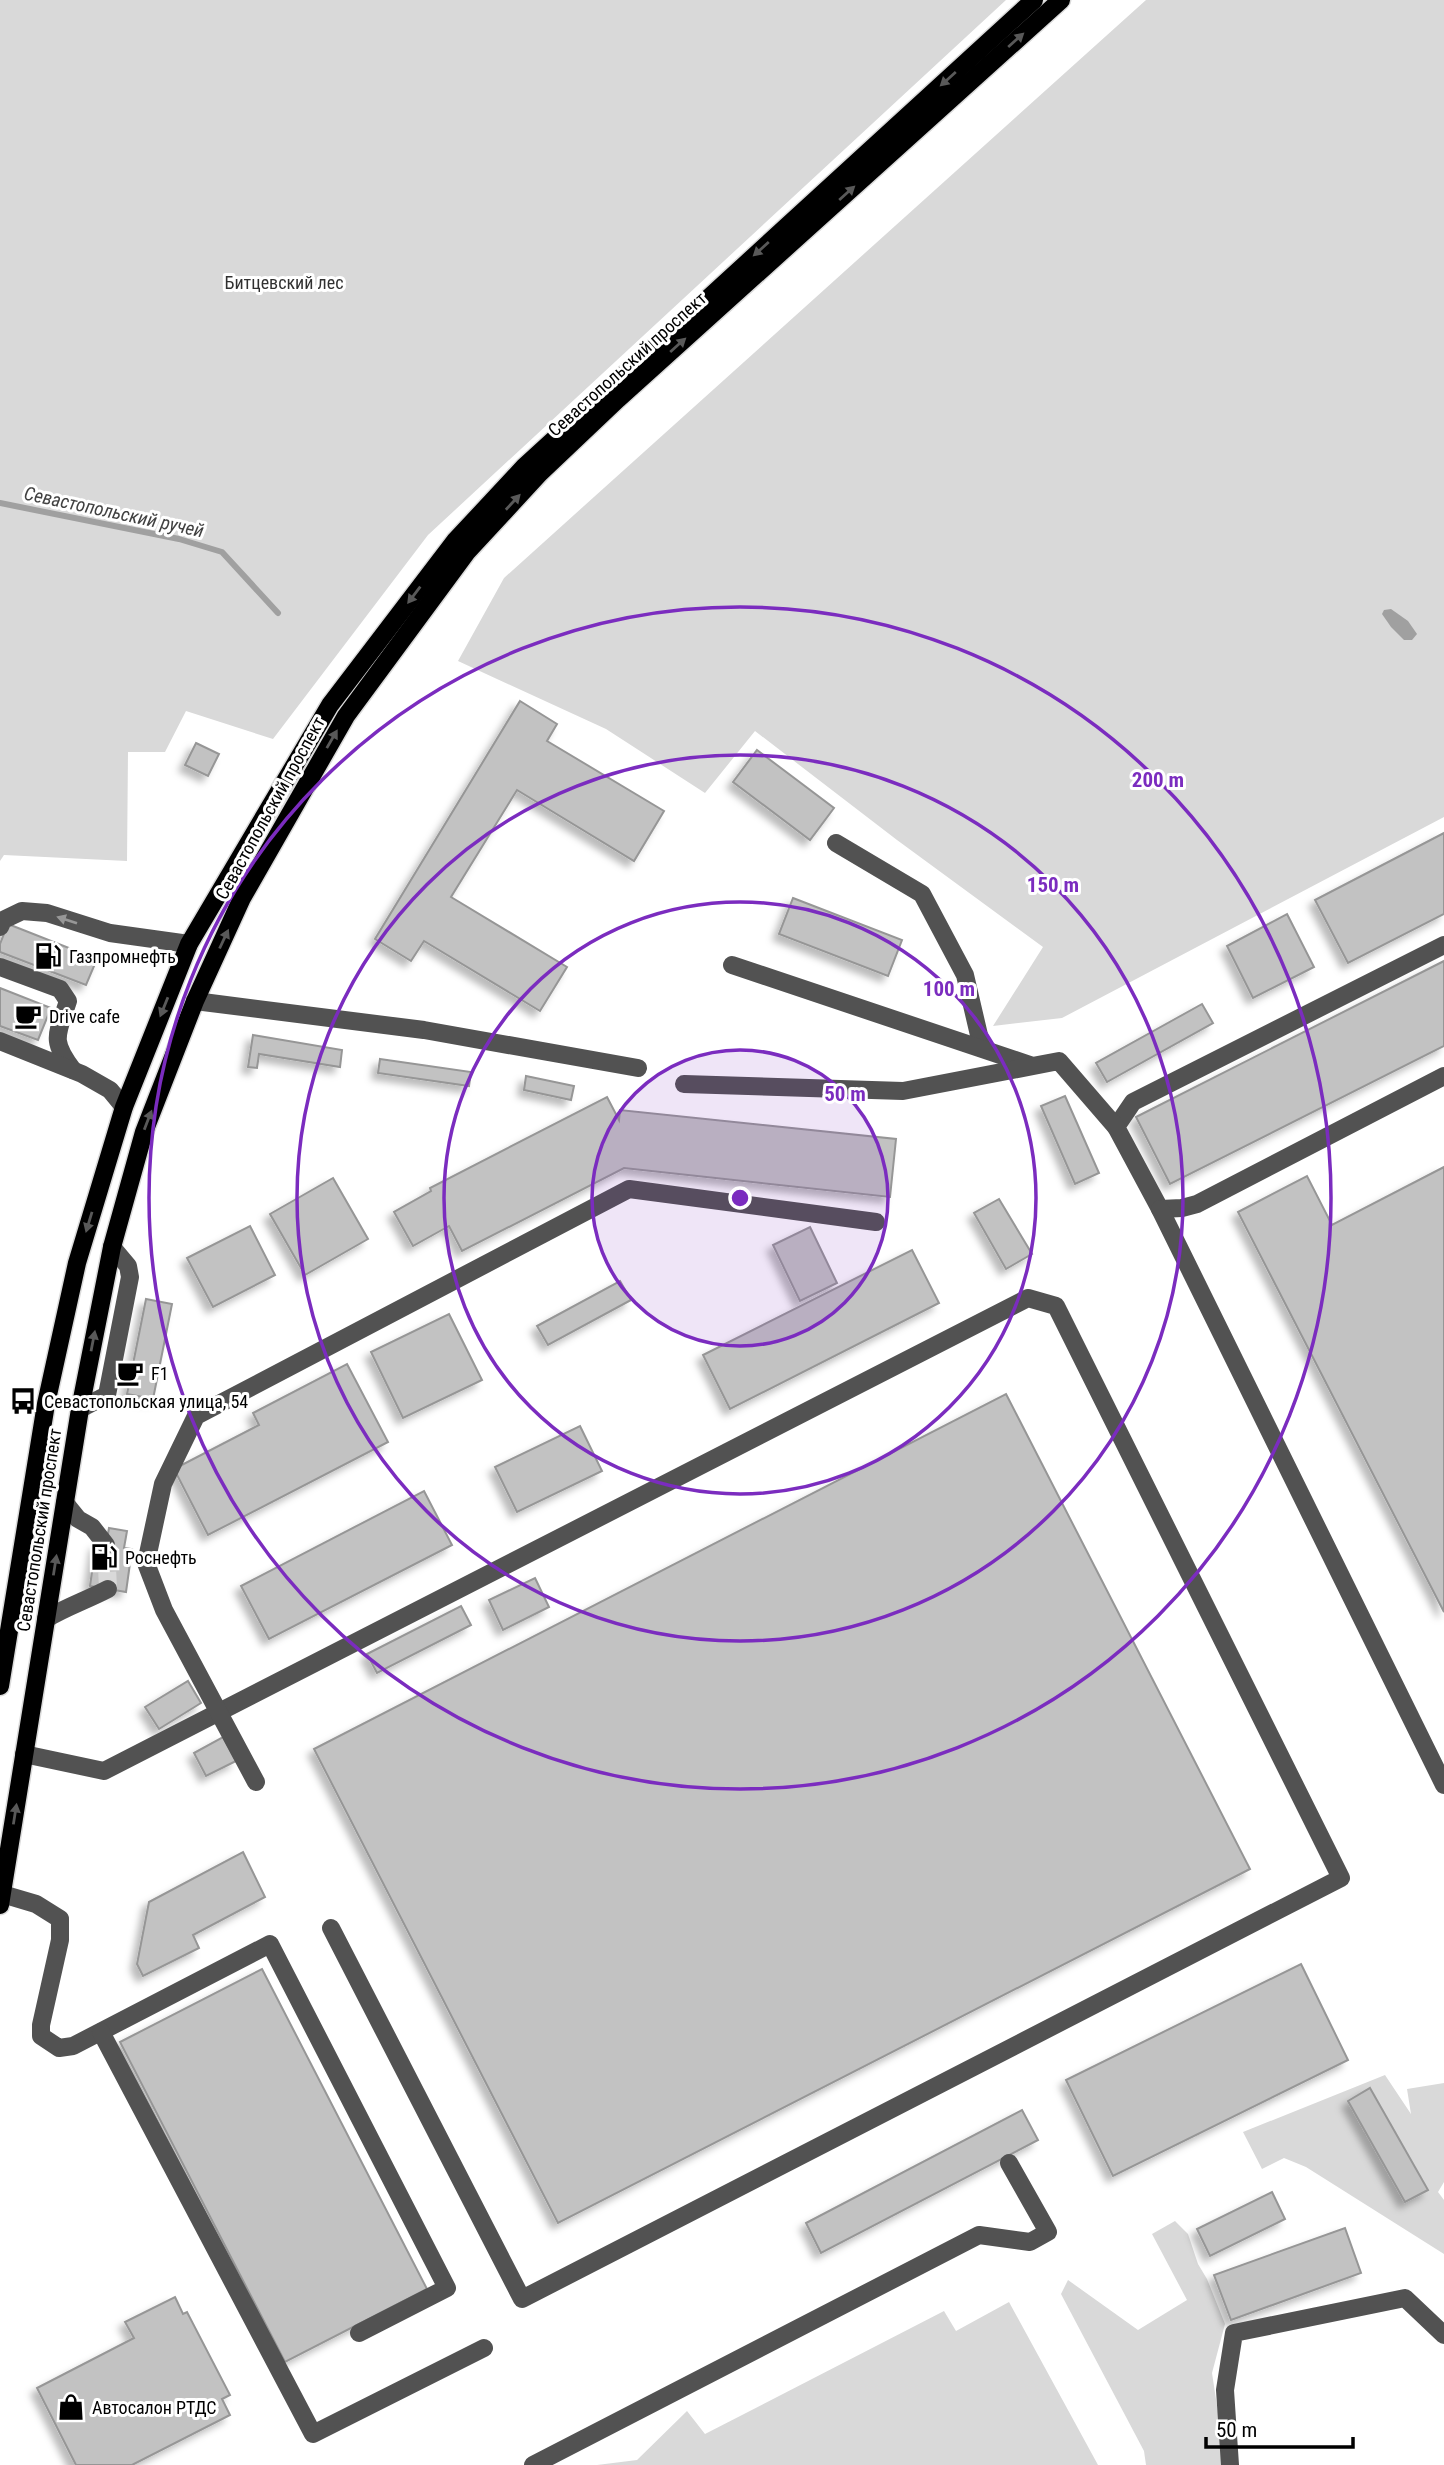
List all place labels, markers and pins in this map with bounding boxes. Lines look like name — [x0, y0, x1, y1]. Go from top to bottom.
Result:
fuel station icon: Газпромнефть — [33, 941, 63, 971]
place label: Газпромнефть — [69, 946, 176, 967]
cafe icon: Drive cafe — [13, 1001, 43, 1031]
place label: Drive cafe — [49, 1006, 120, 1027]
centre of rings — [728, 1186, 752, 1210]
cafe icon: F1 — [115, 1358, 145, 1388]
place label: F1 — [151, 1363, 169, 1384]
bus stop icon: Севастопольская улица, 54 — [8, 1386, 38, 1416]
place label: Севастопольская улица, 54 — [44, 1391, 248, 1412]
fuel station icon: Роснефть — [89, 1542, 119, 1572]
place label: Роснефть — [125, 1547, 197, 1568]
shop icon: Автосалон РТДС — [56, 2392, 86, 2422]
place label: Автосалон РТДС — [92, 2397, 217, 2418]

